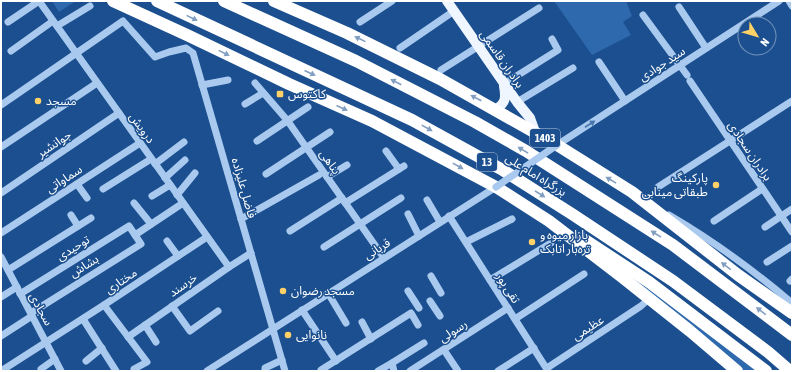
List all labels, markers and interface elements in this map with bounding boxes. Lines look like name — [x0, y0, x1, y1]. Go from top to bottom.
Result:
one-way arrow — [186, 15, 198, 21]
north arrow — [737, 16, 777, 56]
street label: برادران قاسمی — [477, 27, 527, 91]
one-way arrow — [354, 36, 366, 42]
text: N — [758, 36, 772, 48]
street label: سید جوادی — [636, 44, 688, 84]
one-way arrow — [218, 50, 230, 56]
one-way arrow — [304, 69, 316, 76]
one-way arrow — [390, 78, 402, 85]
place label: کاکتوس — [288, 87, 327, 101]
marker: کاکتوس — [275, 89, 285, 99]
place label: مسجد — [46, 94, 77, 108]
one-way arrow — [470, 95, 482, 102]
marker: مسجد — [33, 96, 43, 106]
one-way arrow — [336, 105, 348, 111]
street label: درویش — [126, 110, 158, 146]
street label: برادران سجادی — [725, 119, 775, 183]
one-way arrow — [585, 120, 595, 128]
one-way arrow — [421, 125, 433, 132]
street label: جوانشیر — [33, 128, 74, 161]
road number: 1403 — [530, 129, 560, 147]
one-way arrow — [517, 146, 529, 153]
street label: پناهی — [316, 147, 343, 178]
street label: بزرگراه امام علی — [502, 151, 569, 201]
road number: 13 — [477, 153, 497, 171]
street label: فاضل علیزاده — [229, 156, 259, 220]
street label: سماواتی — [43, 162, 85, 196]
one-way arrow — [452, 163, 464, 170]
place label: پارکینگ طبقاتی مینابی — [642, 171, 708, 199]
one-way arrow — [606, 176, 616, 184]
marker: پارکینگ طبقاتی مینابی — [711, 180, 721, 190]
one-way arrow — [534, 190, 546, 197]
place label: بازار میوه و تره‌بار اتابک — [540, 228, 591, 256]
one-way arrow — [650, 231, 662, 238]
street label: توحیدی — [54, 232, 93, 264]
street label: قربانی — [361, 235, 393, 263]
marker: بازار میوه و تره‌بار اتابک — [527, 237, 537, 247]
street label: بشاش — [67, 252, 101, 280]
one-way arrow — [721, 262, 732, 271]
street label: مختاری — [102, 265, 140, 297]
street label: تقی پور — [491, 269, 523, 307]
street label: خرسند — [166, 270, 200, 300]
place label: مسجد رضوان — [291, 284, 355, 298]
marker: مسجد رضوان — [278, 286, 288, 296]
street label: سجادی — [26, 290, 56, 328]
one-way arrow — [756, 307, 766, 315]
street label: عظیمی — [570, 313, 606, 343]
street label: رسولی — [436, 317, 470, 345]
place label: نانوایی — [296, 328, 327, 342]
marker: نانوایی — [283, 330, 293, 340]

